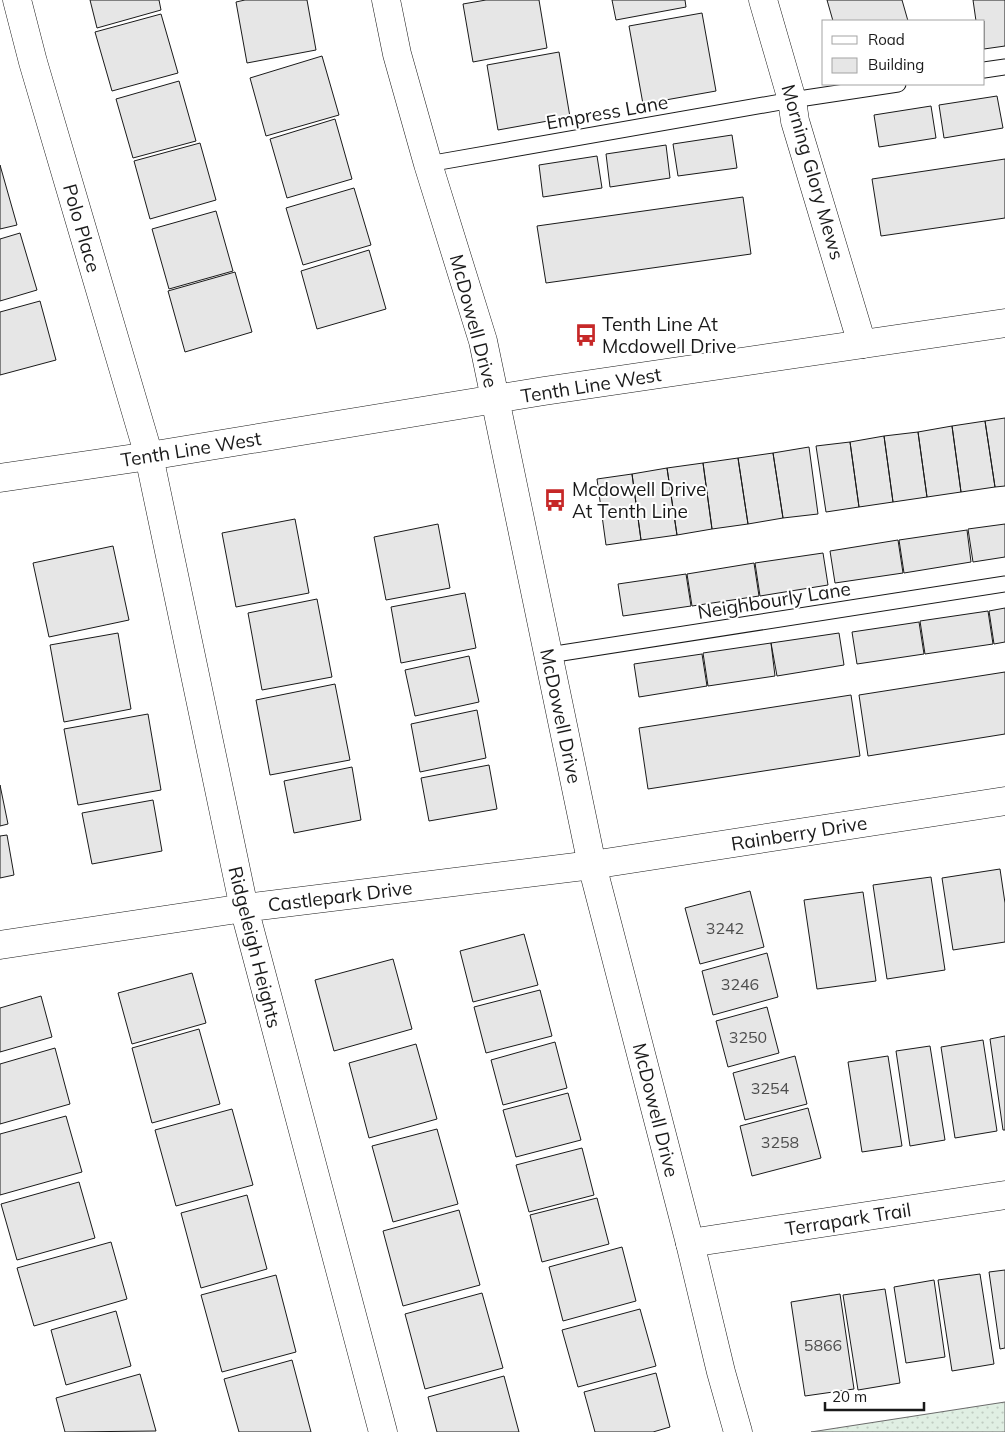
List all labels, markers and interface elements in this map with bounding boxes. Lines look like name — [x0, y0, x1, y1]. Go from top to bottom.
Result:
legend — [822, 20, 985, 85]
text: Road — [868, 30, 905, 49]
text: Building — [868, 55, 924, 74]
street label: Morning Glory Mews — [776, 82, 850, 262]
street label: Empress Lane — [544, 89, 670, 135]
street label: Polo Place — [58, 181, 106, 275]
street label: McDowell Drive — [445, 252, 503, 390]
place label: Tenth Line At Mcdowell Drive — [602, 312, 736, 358]
bus stop icon: Tenth Line At Mcdowell Drive — [573, 322, 599, 348]
street label: Tenth Line West — [519, 362, 663, 408]
street label: Tenth Line West — [119, 426, 263, 472]
place label: Mcdowell Drive At Tenth Line — [572, 477, 706, 523]
bus stop icon: Mcdowell Drive At Tenth Line — [542, 487, 568, 513]
street label: Neighbourly Lane — [696, 576, 852, 624]
street label: McDowell Drive — [535, 646, 587, 786]
street label: Rainberry Drive — [729, 810, 869, 856]
street label: Ridgeleigh Heights — [223, 864, 287, 1030]
street label: Castlepark Drive — [266, 875, 414, 917]
house number: 3242 — [706, 918, 744, 938]
house number: 3246 — [721, 974, 759, 994]
house number: 3250 — [729, 1027, 767, 1047]
street label: McDowell Drive — [628, 1041, 684, 1179]
house number: 3254 — [751, 1078, 790, 1098]
house number: 3258 — [761, 1132, 799, 1152]
street label: Terrapark Trail — [783, 1197, 913, 1241]
house number: 5866 — [804, 1335, 842, 1355]
scale bar — [825, 1380, 924, 1412]
text: 20 m — [832, 1387, 867, 1406]

